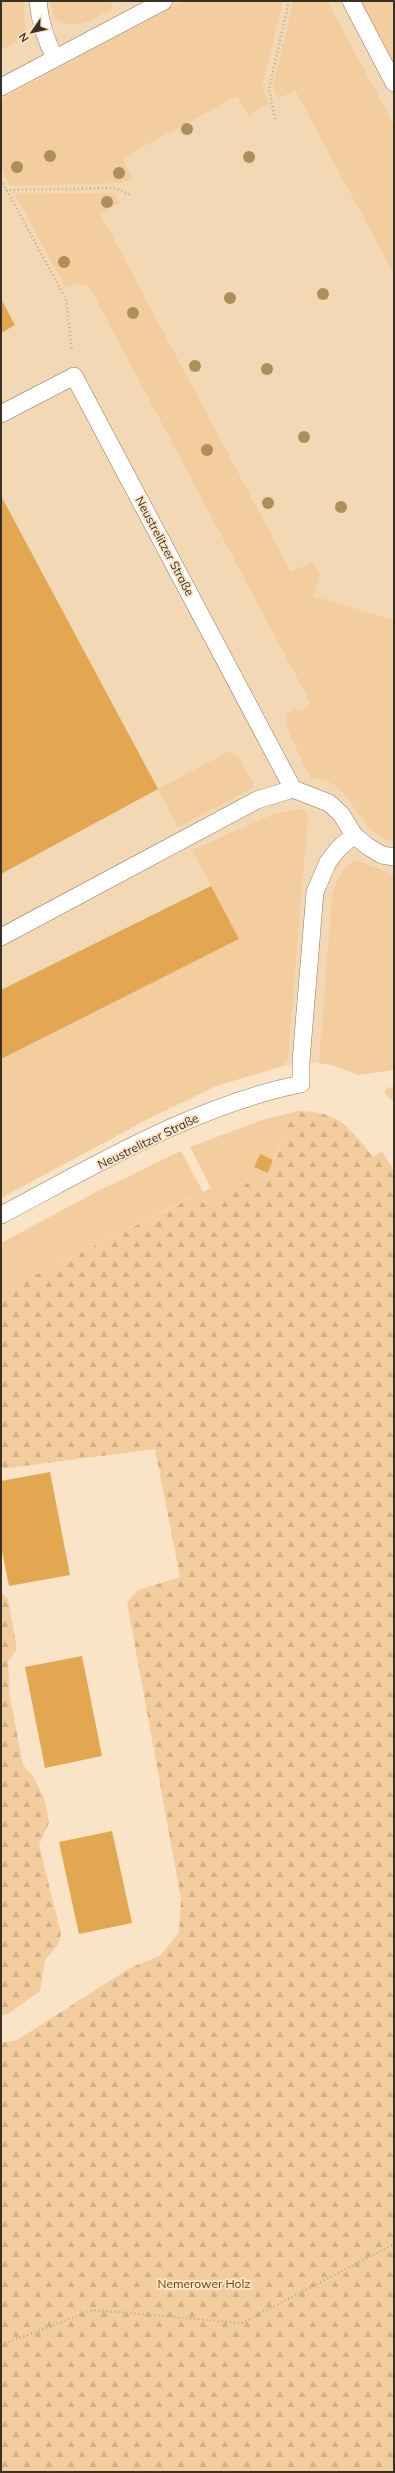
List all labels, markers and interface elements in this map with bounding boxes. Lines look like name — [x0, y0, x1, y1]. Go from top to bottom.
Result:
north arrow — [12, 12, 52, 52]
text: N — [16, 30, 32, 45]
street label: Neustrelitzer Straße — [132, 494, 198, 598]
street label: Neustrelitzer Straße — [95, 1110, 201, 1172]
park label: Nemerower Holz — [157, 2276, 251, 2291]

